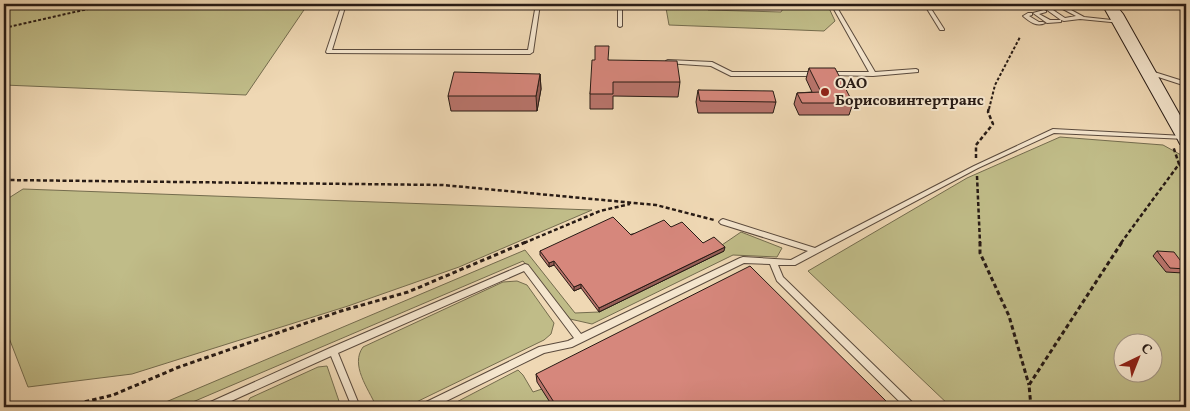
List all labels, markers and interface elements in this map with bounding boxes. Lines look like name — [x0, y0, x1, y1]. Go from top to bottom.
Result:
place label: ОАО Борисовинтертранс — [835, 74, 984, 112]
marker: ОАО Борисовинтертранс — [819, 86, 831, 98]
north arrow — [1112, 334, 1162, 384]
text: С — [1136, 340, 1156, 360]

